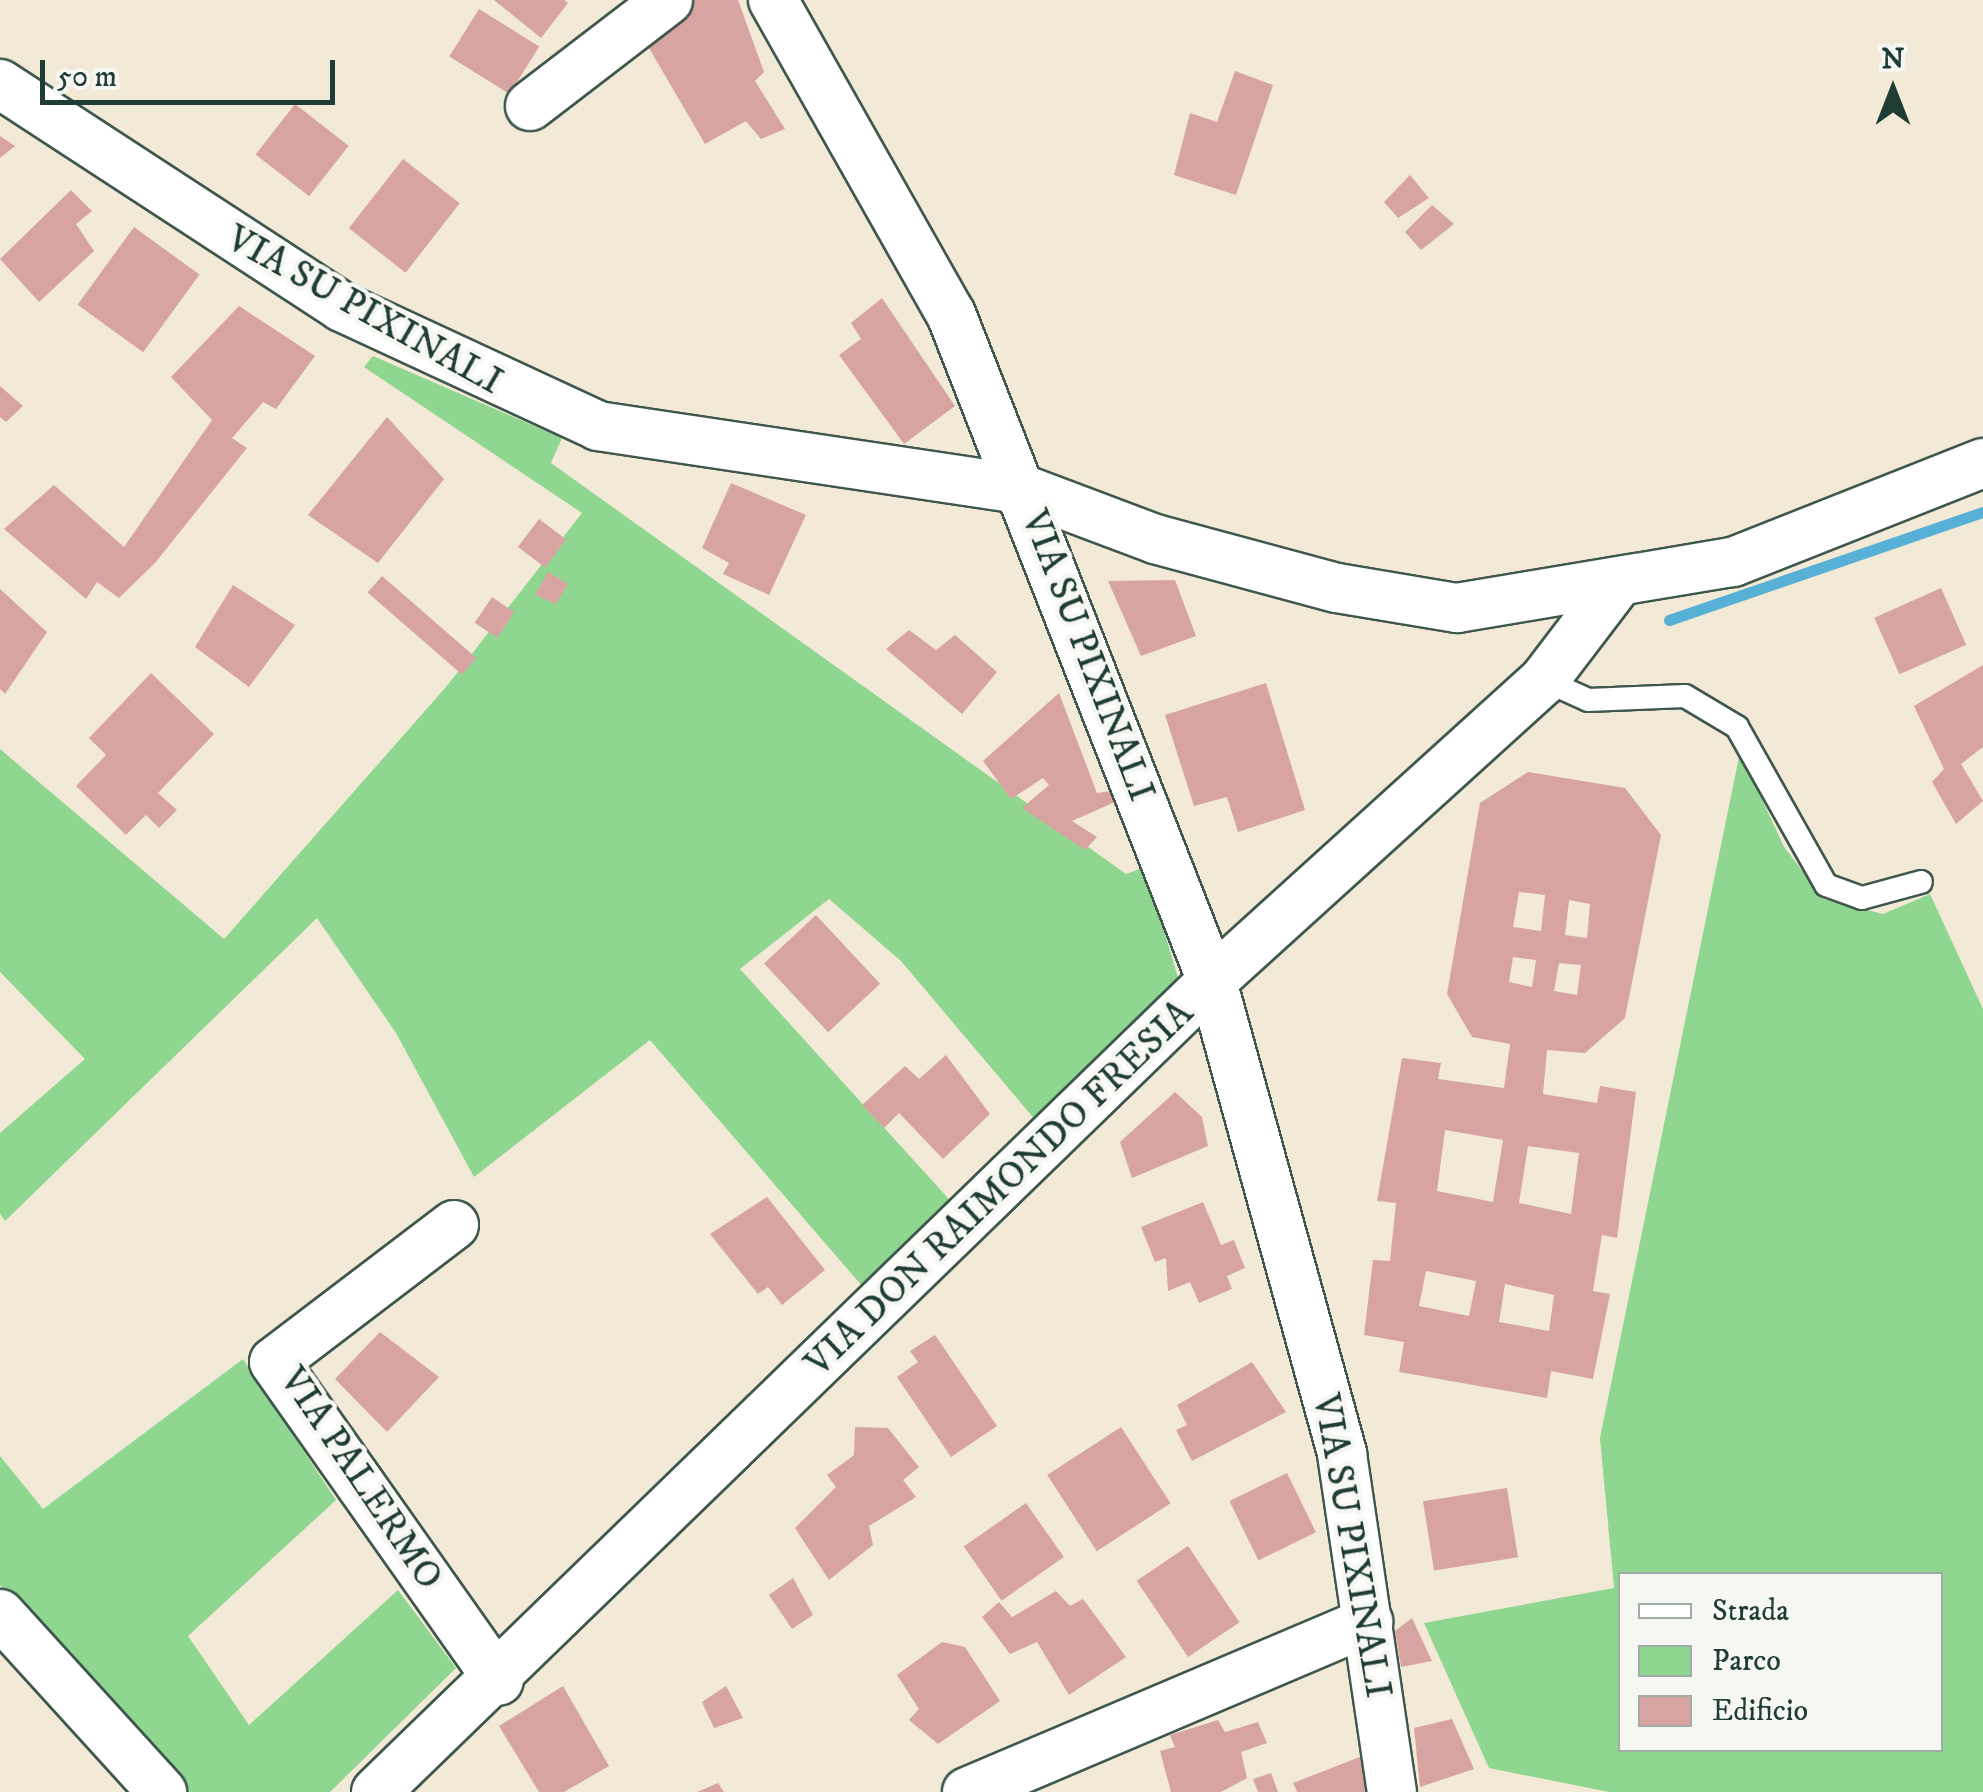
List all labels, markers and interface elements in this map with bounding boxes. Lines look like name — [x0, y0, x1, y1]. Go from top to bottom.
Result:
scale bar — [45, 40, 340, 102]
north arrow — [1843, 40, 1943, 140]
text: N — [1882, 42, 1904, 77]
text: 50 m — [57, 59, 117, 96]
street label: VIA SU PIXINALI — [218, 216, 510, 406]
street label: VIA SU PIXINALI — [1011, 504, 1163, 808]
street label: VIA DON RAIMONDO FRESIA — [796, 991, 1204, 1387]
street label: VIA PALERMO — [269, 1359, 451, 1599]
street label: VIA SU PIXINALI — [1302, 1390, 1400, 1702]
legend — [1618, 1572, 1943, 1752]
text: Strada — [1712, 1593, 1789, 1630]
text: Parco — [1712, 1643, 1781, 1680]
text: Edificio — [1712, 1693, 1808, 1730]

